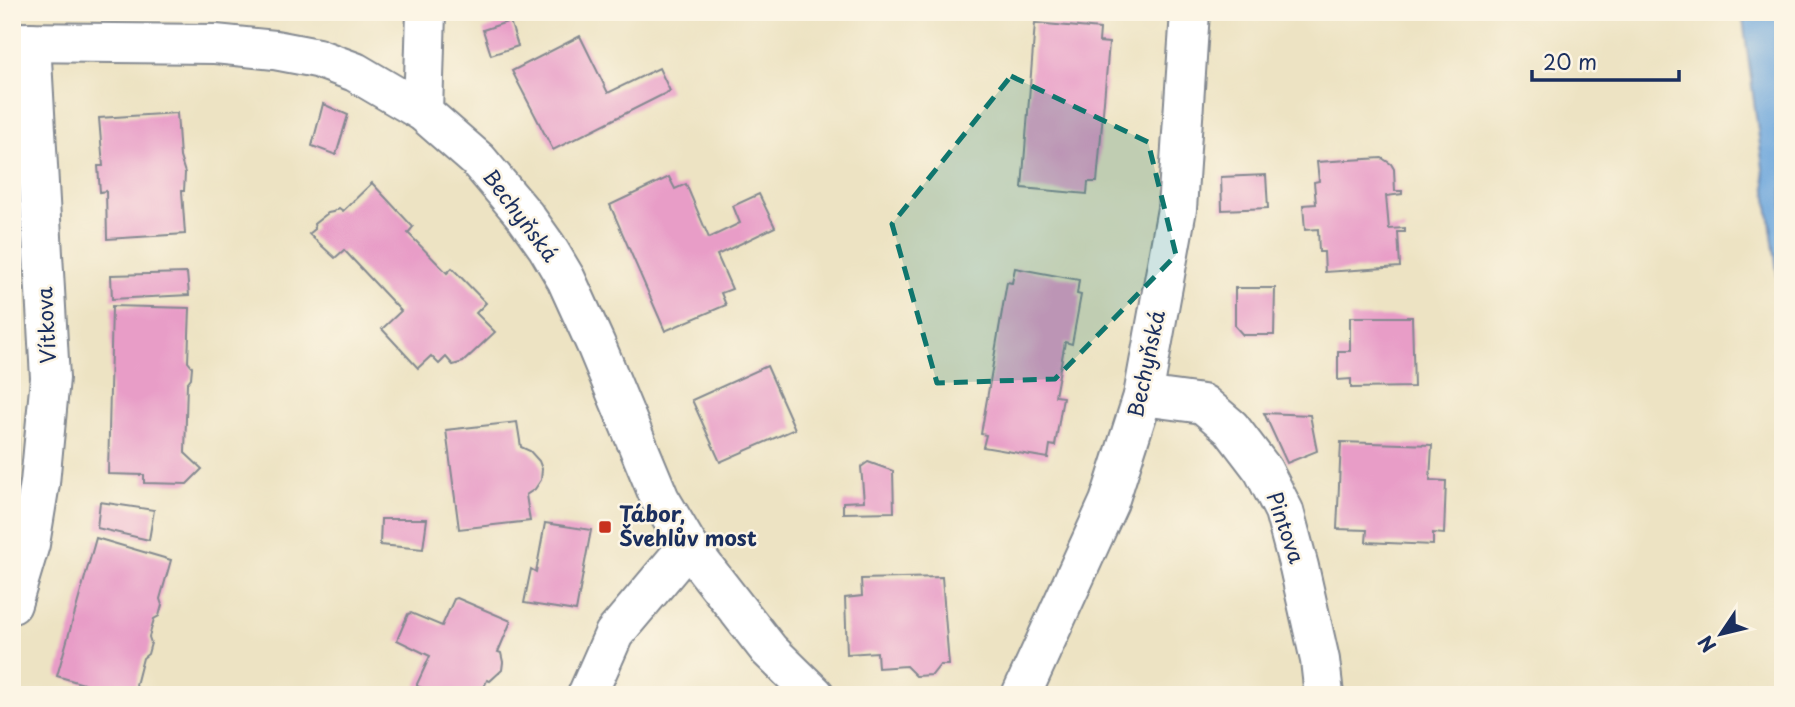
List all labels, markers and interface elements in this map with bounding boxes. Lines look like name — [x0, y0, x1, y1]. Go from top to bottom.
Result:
scale bar — [1532, 38, 1680, 82]
text: 20 m — [1543, 45, 1597, 77]
street label: Bechyňská — [476, 162, 567, 268]
street label: Vítkova — [27, 286, 63, 364]
street label: Bechyňská — [1118, 307, 1172, 420]
street label: Pintova — [1260, 487, 1314, 568]
place label: Tábor, Švehlův most — [619, 497, 757, 553]
marker: Tábor, Švehlův most — [597, 519, 613, 535]
north arrow — [1686, 598, 1756, 668]
text: N — [1690, 630, 1722, 659]

